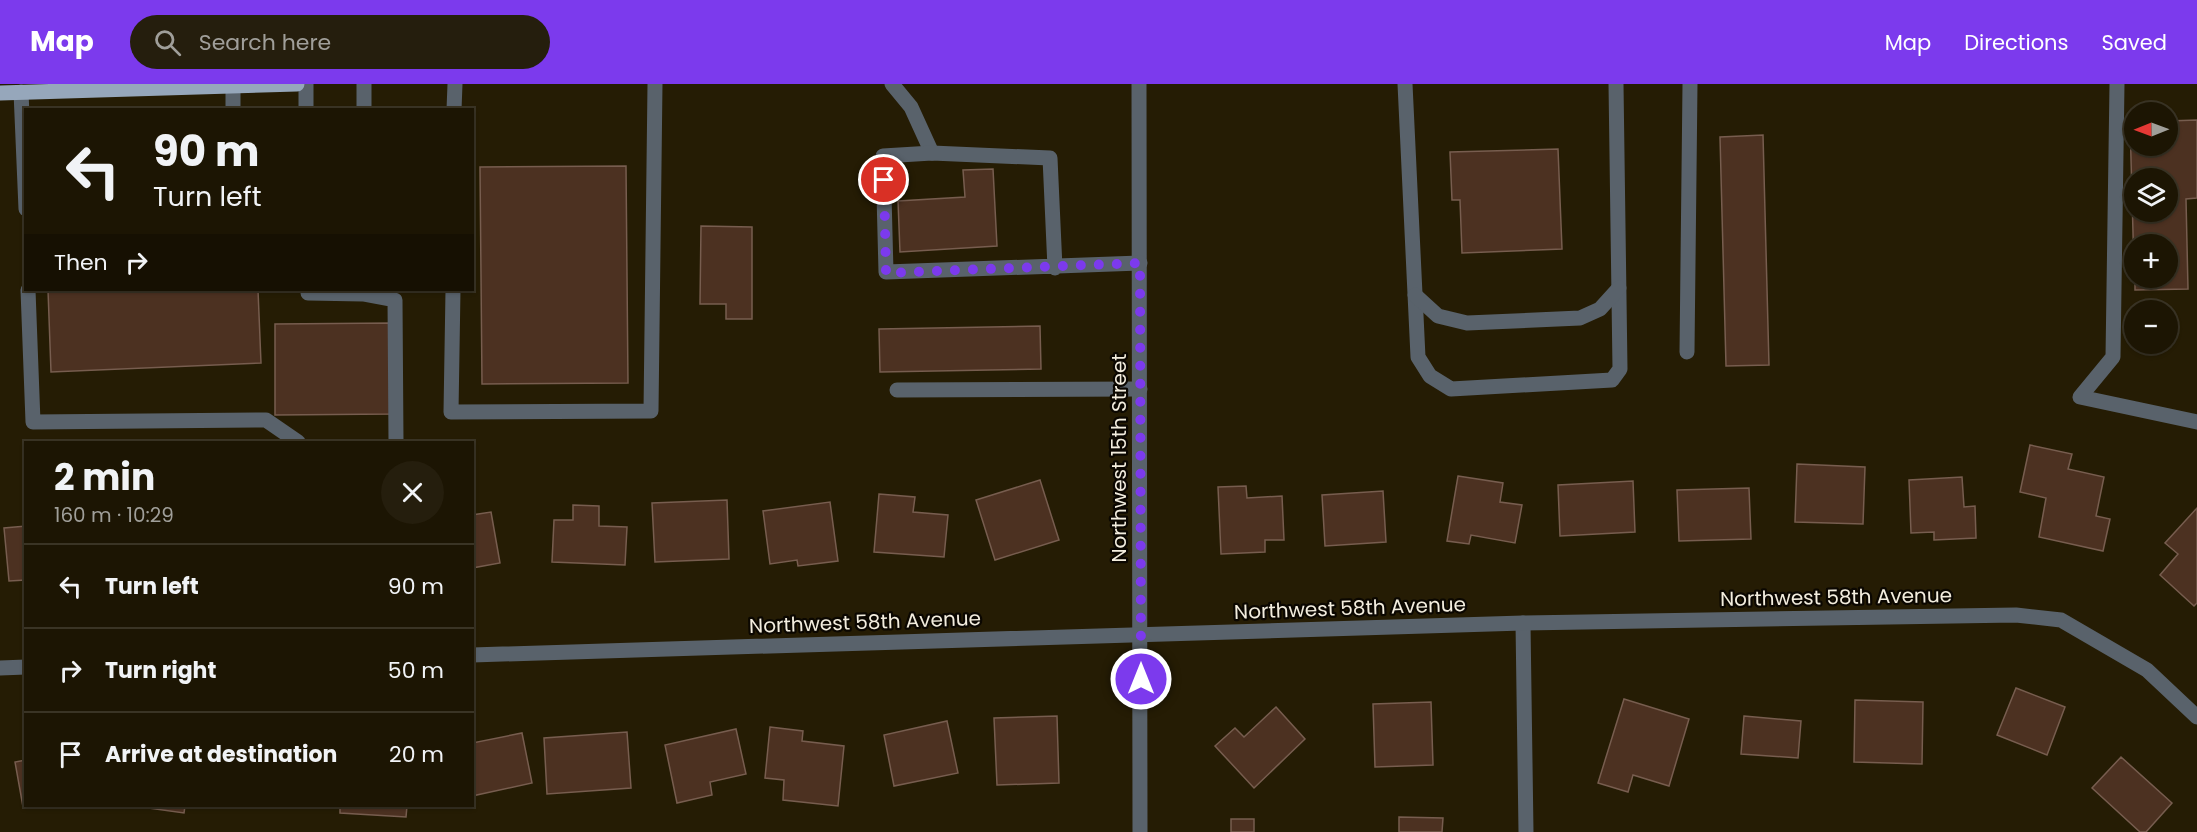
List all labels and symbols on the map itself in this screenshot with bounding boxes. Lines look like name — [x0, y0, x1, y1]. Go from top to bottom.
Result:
north arrow — [2124, 102, 2178, 156]
pin — [858, 154, 909, 205]
street label: Northwest 15th Street — [1105, 353, 1133, 563]
street label: Northwest 58th Avenue — [1720, 581, 1952, 613]
street label: Northwest 58th Avenue — [1234, 590, 1466, 626]
street label: Northwest 58th Avenue — [749, 604, 981, 640]
position arrow — [1109, 647, 1173, 711]

